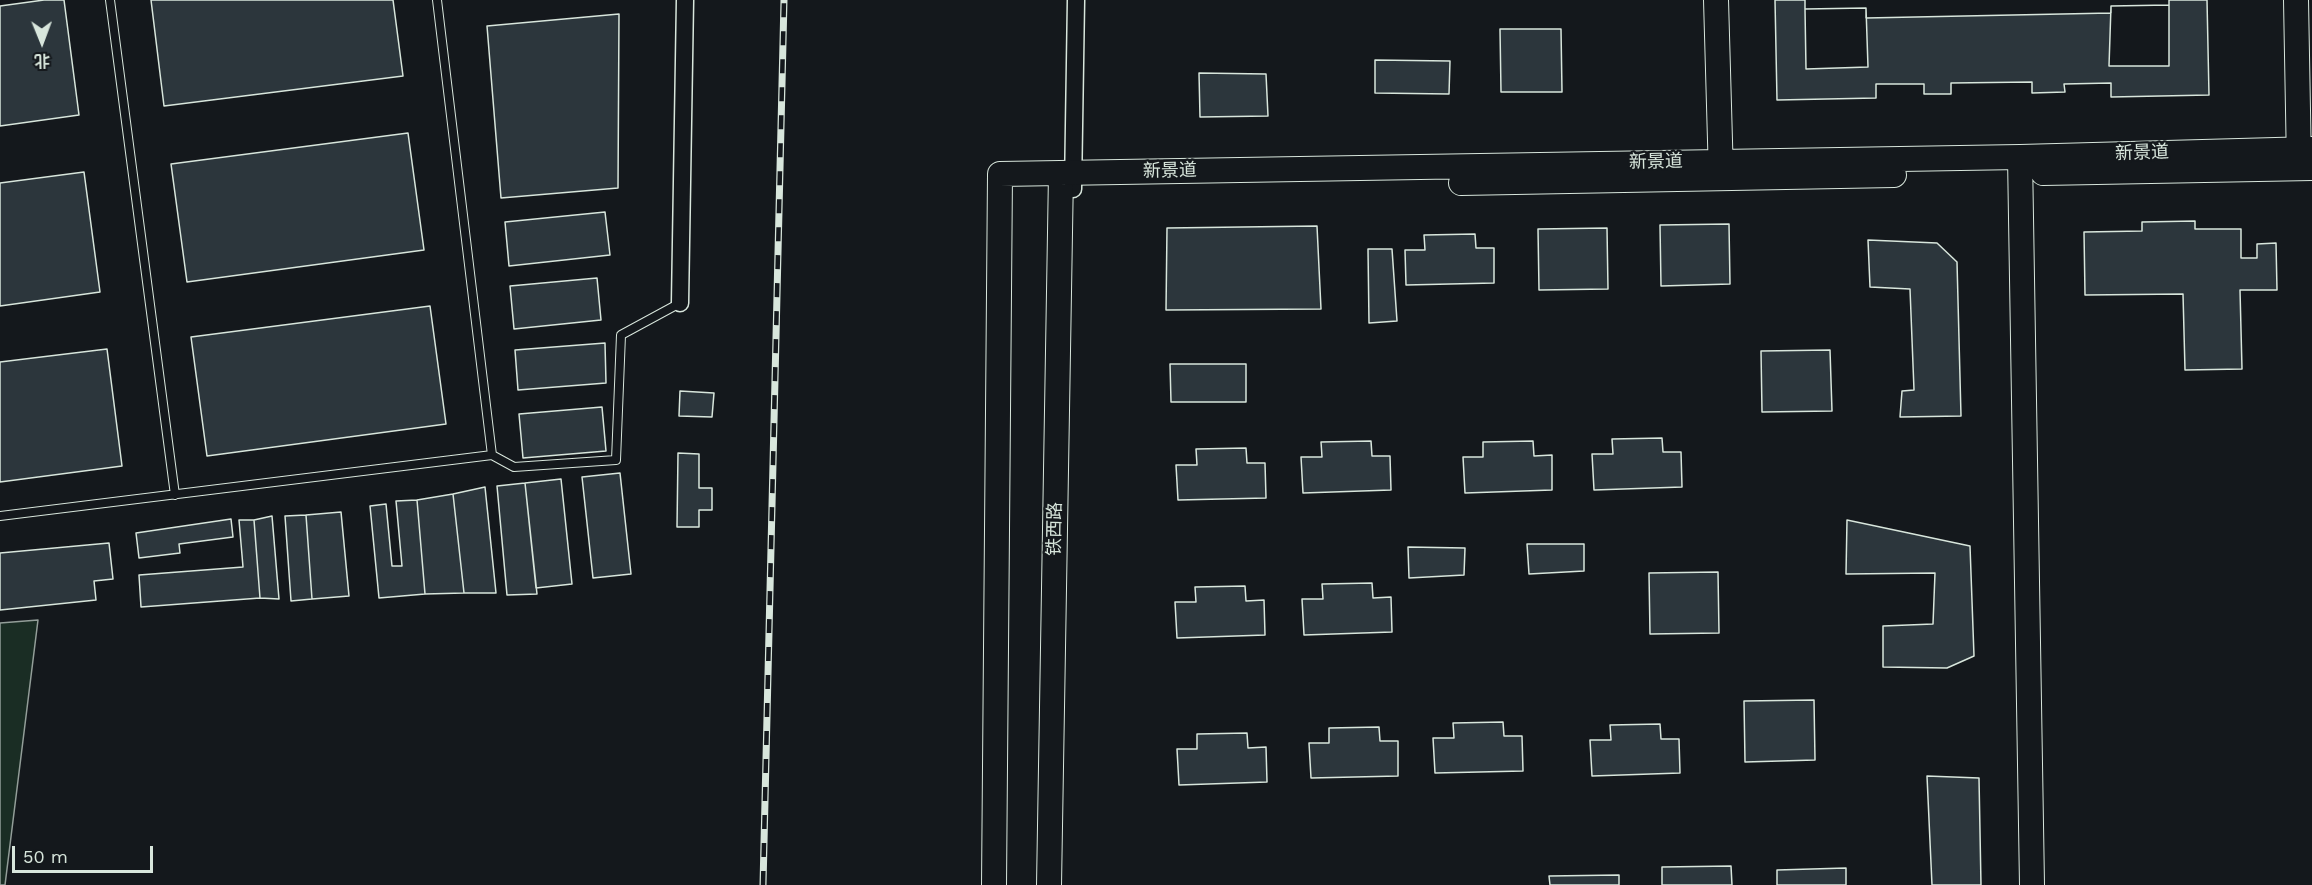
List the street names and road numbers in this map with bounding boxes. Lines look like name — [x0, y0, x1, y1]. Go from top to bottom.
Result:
street label: 新景道 — [2115, 141, 2169, 165]
street label: 新景道 — [1629, 151, 1683, 173]
street label: 新景道 — [1143, 160, 1197, 182]
street label: 铁西路 — [1044, 502, 1066, 556]

